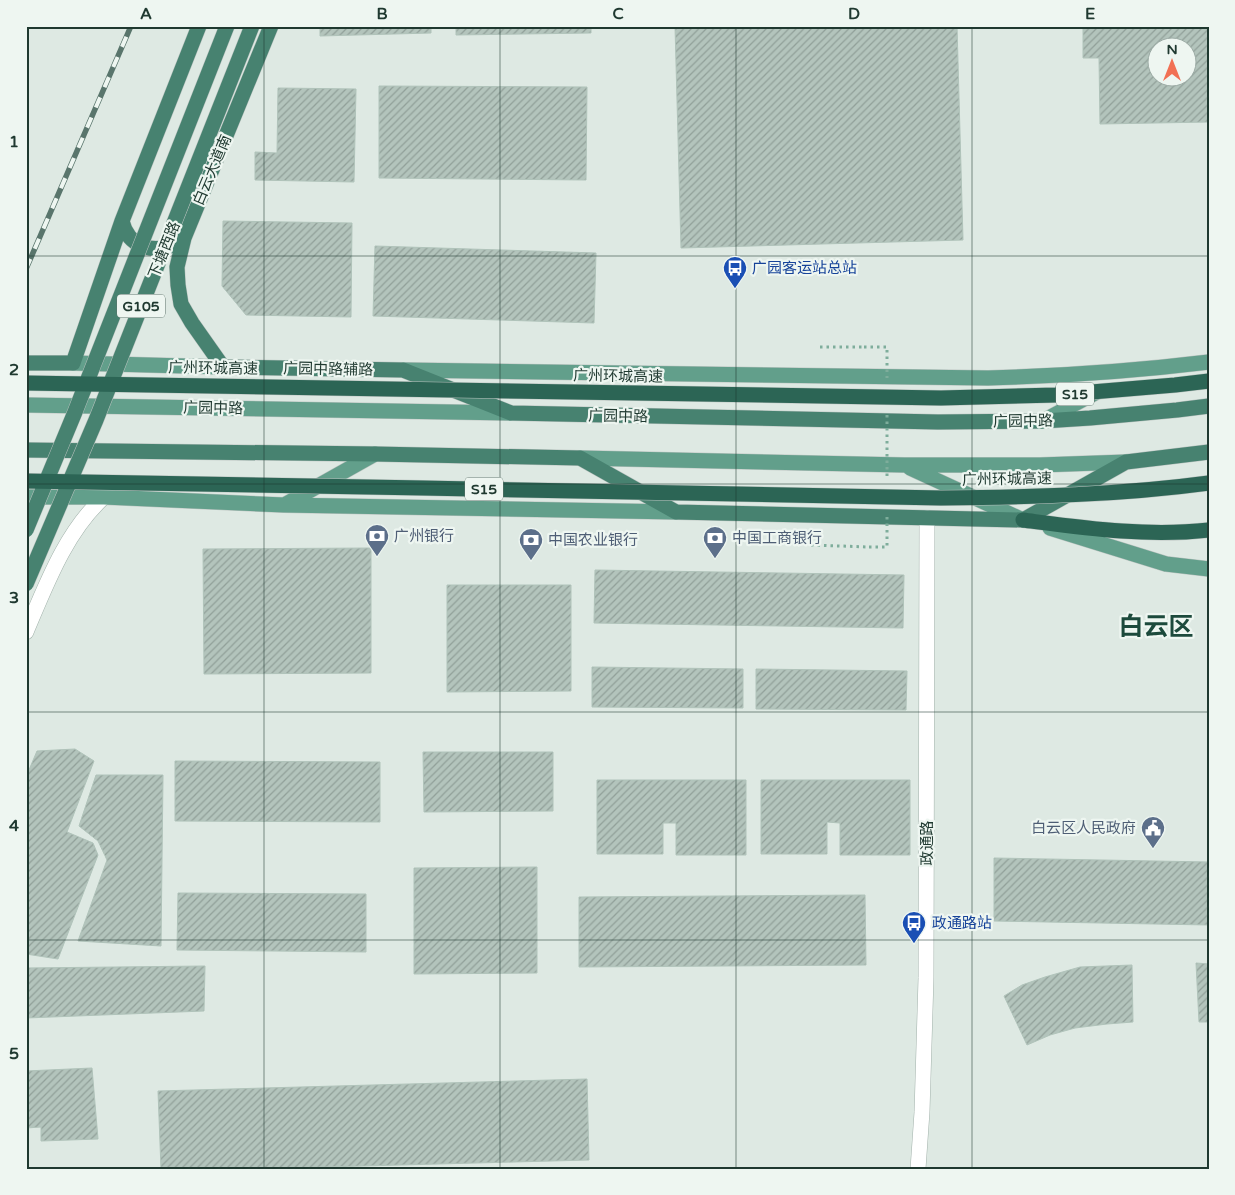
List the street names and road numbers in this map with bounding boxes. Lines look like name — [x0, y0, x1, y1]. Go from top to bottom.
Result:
street label: 白云大道南 — [189, 132, 235, 208]
street label: 下塘西路 — [144, 219, 184, 281]
road number: G105 — [117, 294, 165, 318]
street label: 广州环城高速 — [168, 358, 258, 378]
street label: 广园中路辅路 — [283, 359, 373, 379]
street label: 广州环城高速 — [573, 366, 663, 386]
road number: S15 — [1056, 382, 1094, 406]
street label: 广园中路 — [183, 398, 243, 418]
street label: 广园中路 — [588, 406, 648, 426]
street label: 广园中路 — [993, 411, 1053, 431]
street label: 广州环城高速 — [962, 469, 1052, 489]
road number: S15 — [465, 478, 503, 500]
street label: 政通路 — [918, 820, 936, 866]

